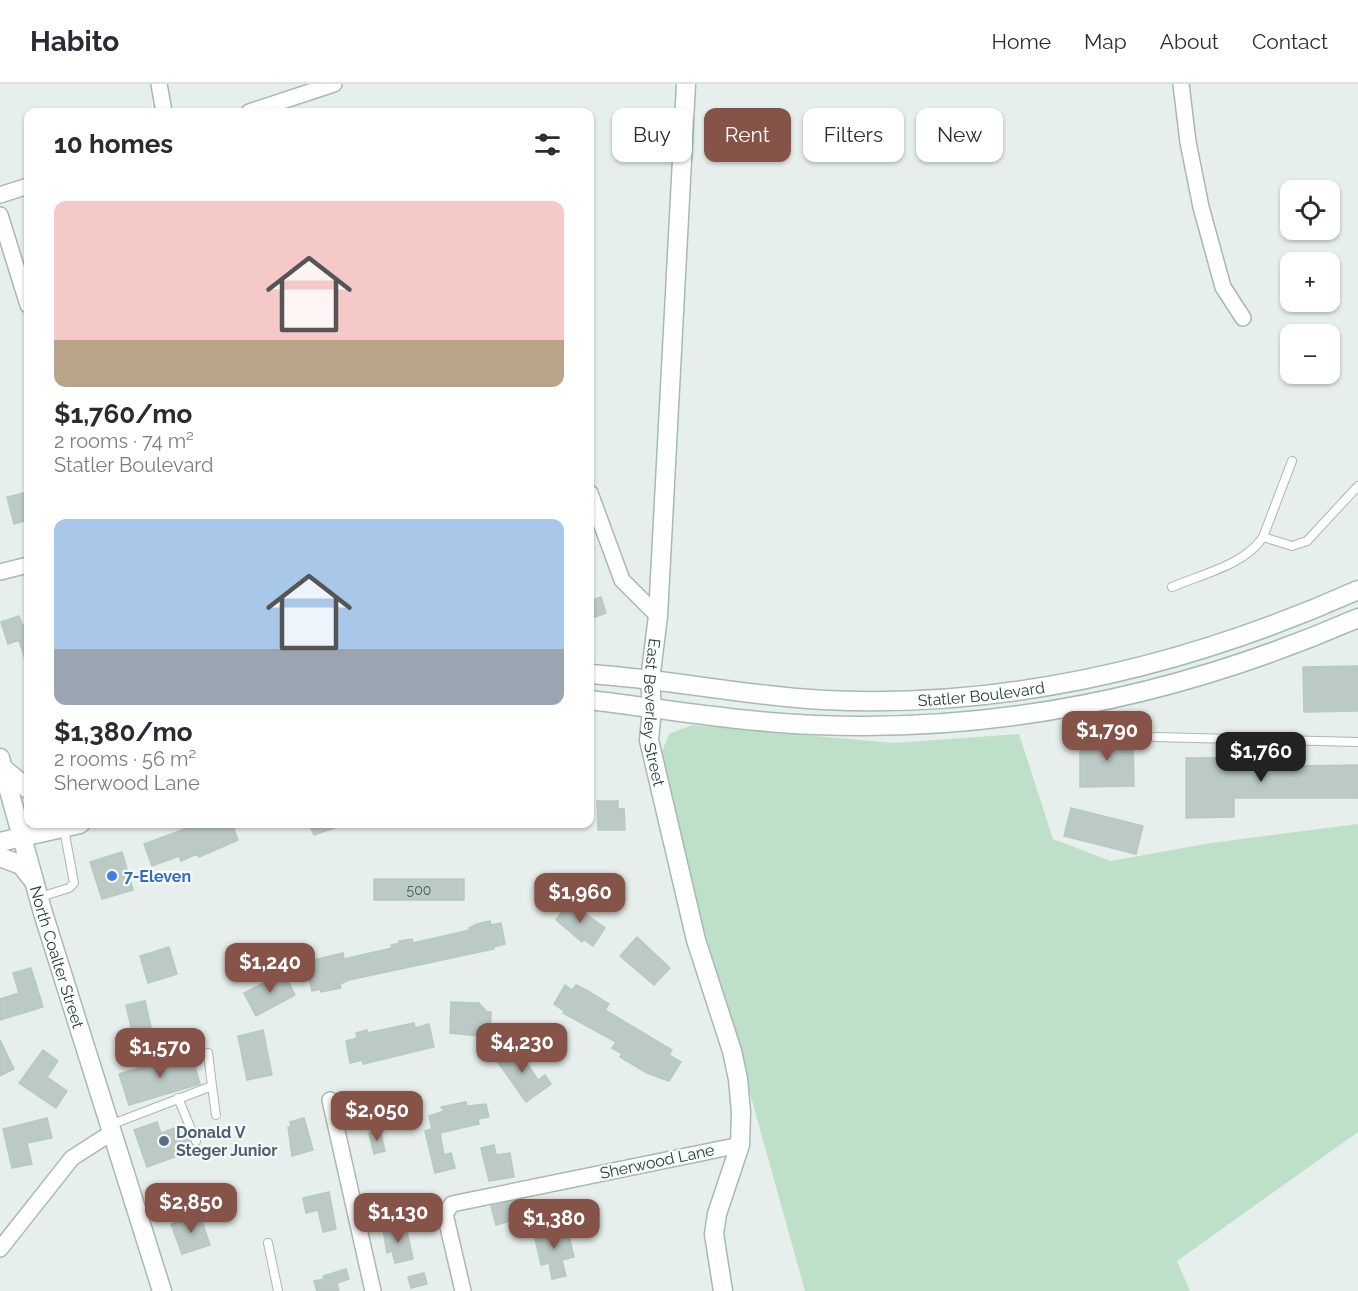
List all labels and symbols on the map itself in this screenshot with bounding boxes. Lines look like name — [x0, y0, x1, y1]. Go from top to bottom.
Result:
street label: East Beverley Street — [639, 637, 669, 789]
street label: Statler Boulevard — [917, 678, 1046, 710]
pin: $1,790 — [1058, 711, 1156, 762]
pin: $1,760 — [1212, 732, 1310, 783]
place label: 7-Eleven — [124, 867, 191, 886]
marker: 7-Eleven — [105, 869, 119, 883]
pin: $1,960 — [531, 873, 629, 924]
house number: 500 — [407, 882, 431, 898]
street label: North Coalter Street — [26, 884, 88, 1031]
pin: $1,240 — [221, 943, 319, 994]
pin: $4,230 — [473, 1023, 571, 1074]
pin: $1,570 — [111, 1028, 209, 1079]
pin: $2,050 — [328, 1091, 426, 1142]
place label: Donald V Steger Junior — [176, 1123, 277, 1160]
marker: Donald V Steger Junior — [157, 1134, 171, 1148]
street label: Sherwood Lane — [598, 1140, 716, 1183]
pin: $2,850 — [142, 1183, 240, 1234]
pin: $1,130 — [349, 1193, 447, 1244]
pin: $1,380 — [505, 1199, 603, 1250]

